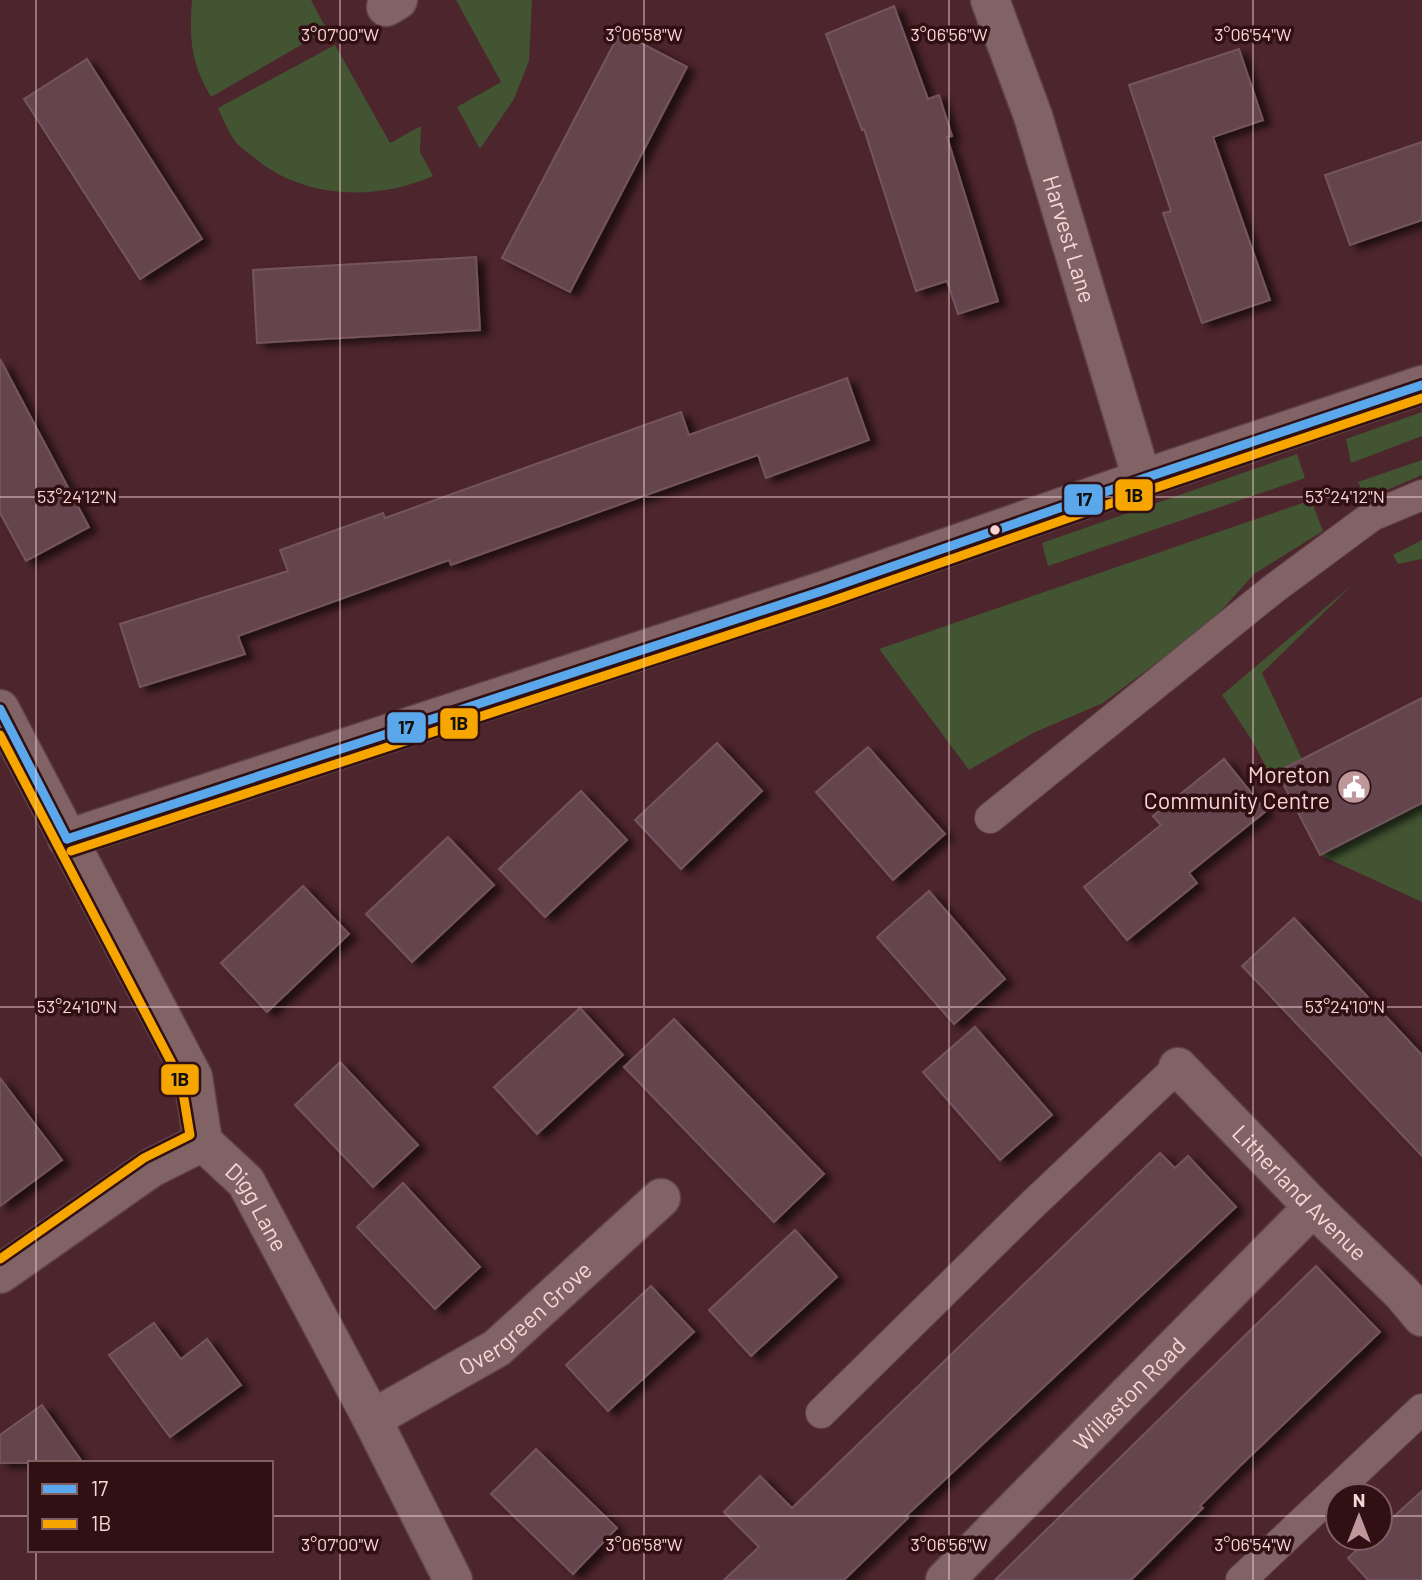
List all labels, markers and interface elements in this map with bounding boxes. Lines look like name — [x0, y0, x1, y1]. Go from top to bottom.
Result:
text: 3°07'00"W — [301, 23, 379, 45]
text: 3°06'58"W — [605, 23, 683, 45]
text: 3°06'56"W — [910, 23, 988, 45]
text: 3°06'54"W — [1214, 23, 1292, 45]
street label: Harvest Lane — [1038, 172, 1102, 306]
line badge: 1B — [1114, 478, 1154, 512]
line badge: 17 — [1063, 483, 1104, 516]
text: 1B — [1125, 483, 1143, 506]
text: 53°24'12"N — [37, 485, 117, 507]
text: 53°24'12"N — [1305, 485, 1385, 507]
text: 17 — [1076, 487, 1093, 510]
unlabelled marker — [988, 523, 1002, 537]
line badge: 1B — [439, 707, 479, 740]
line badge: 17 — [386, 711, 427, 744]
text: 1B — [450, 711, 468, 734]
text: 17 — [398, 715, 415, 738]
place label: Moreton Community Centre — [1144, 760, 1330, 814]
public building icon: Moreton Community Centre — [1335, 768, 1373, 806]
text: 53°24'10"N — [37, 995, 117, 1017]
text: 53°24'10"N — [1305, 995, 1385, 1017]
line badge: 1B — [160, 1063, 200, 1096]
text: 1B — [171, 1067, 189, 1090]
street label: Litherland Avenue — [1227, 1119, 1373, 1266]
street label: Digg Lane — [220, 1157, 294, 1256]
street label: Overgreen Grove — [454, 1255, 597, 1381]
street label: Willaston Road — [1067, 1331, 1191, 1456]
legend — [28, 1461, 273, 1552]
text: 17 — [91, 1475, 108, 1500]
north arrow — [1324, 1482, 1394, 1552]
text: N — [1353, 1488, 1365, 1511]
text: 1B — [91, 1510, 112, 1535]
text: 3°07'00"W — [301, 1533, 379, 1555]
text: 3°06'58"W — [605, 1533, 683, 1555]
text: 3°06'56"W — [910, 1533, 988, 1555]
text: 3°06'54"W — [1214, 1533, 1292, 1555]

